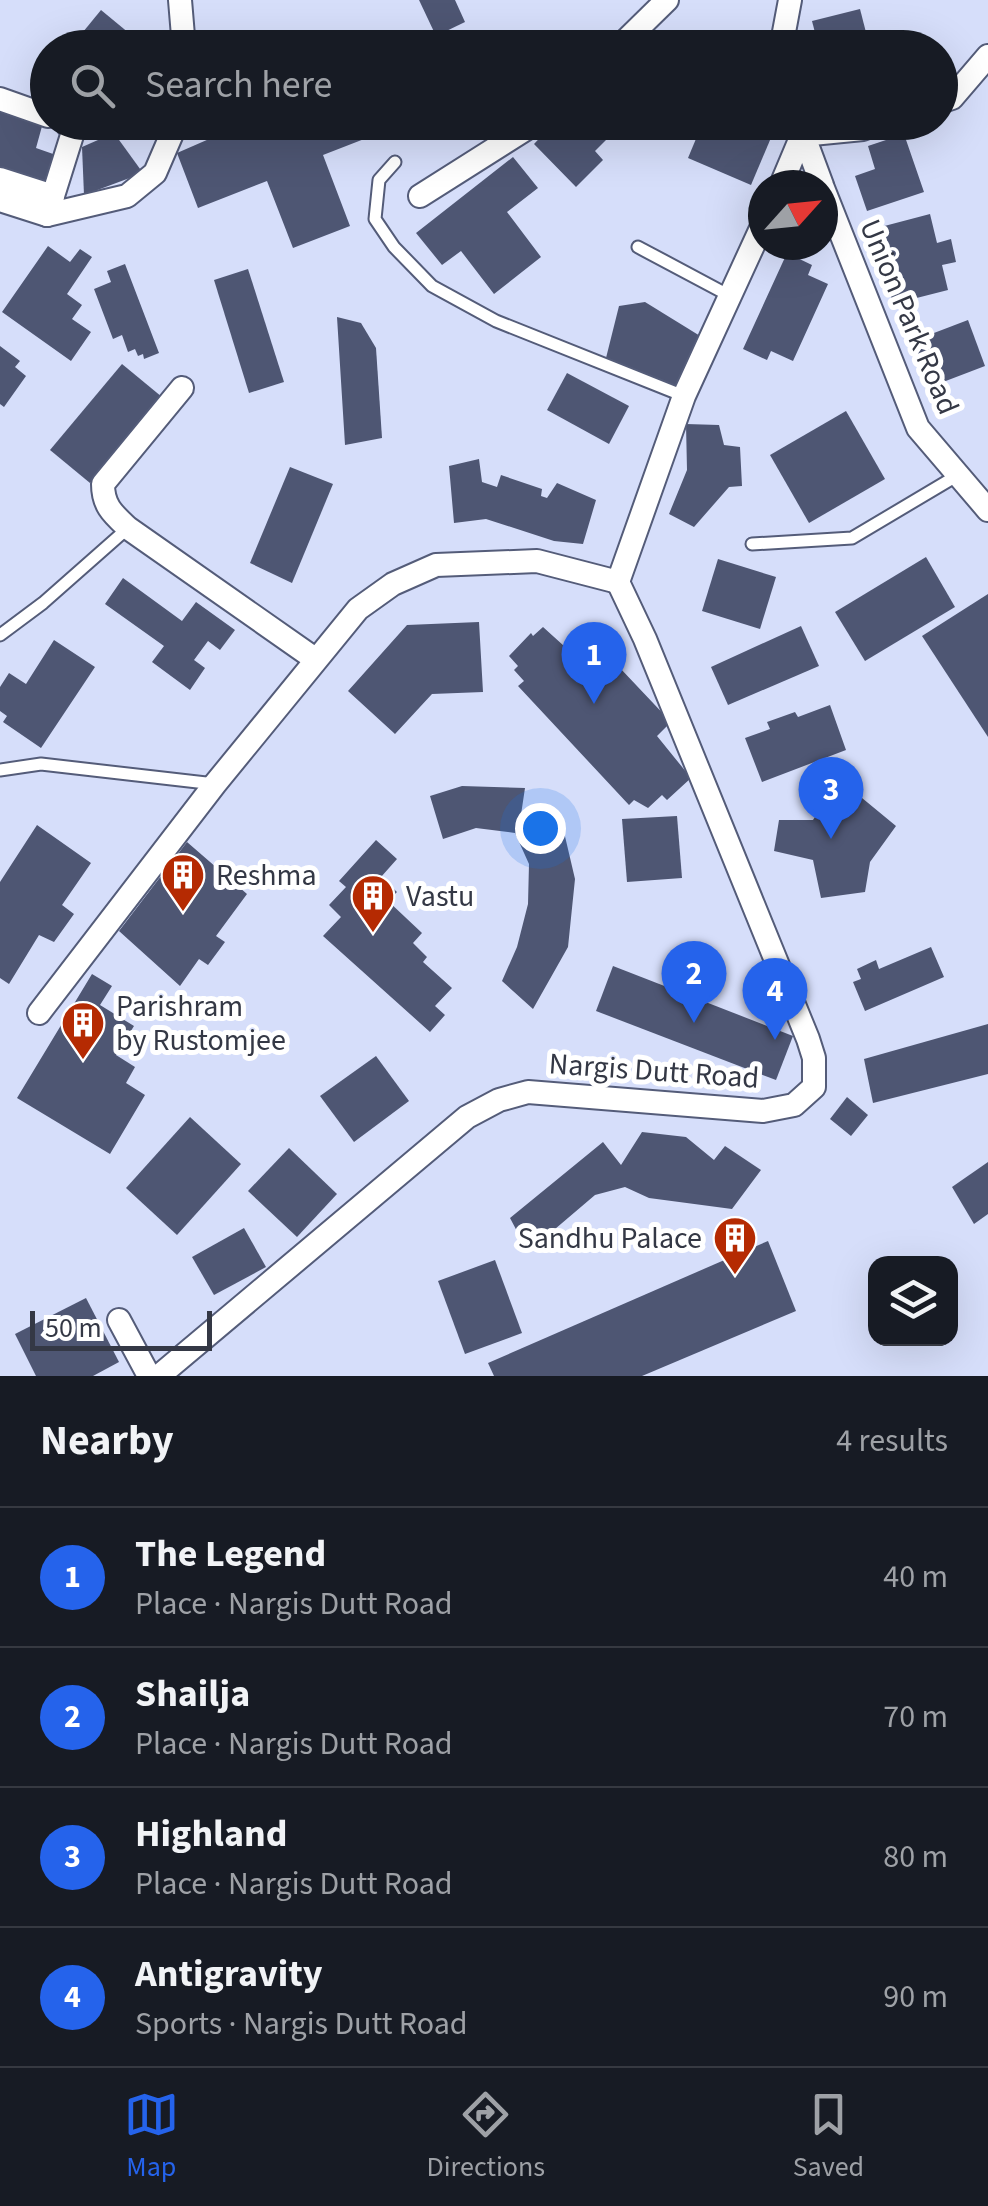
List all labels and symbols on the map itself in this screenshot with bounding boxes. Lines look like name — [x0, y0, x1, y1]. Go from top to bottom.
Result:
north arrow — [748, 170, 838, 260]
street label: Union Park Road — [849, 213, 969, 421]
pin: 1 — [562, 622, 626, 704]
pin: 3 — [798, 756, 864, 839]
your location — [515, 803, 566, 854]
building icon: Reshma — [160, 852, 206, 913]
place label: Reshma — [216, 854, 317, 897]
building icon: Vastu — [350, 873, 396, 934]
place label: Vastu — [406, 875, 474, 918]
pin: 2 — [662, 940, 726, 1023]
pin: 4 — [742, 958, 808, 1040]
place label: Parishram by Rustomjee — [116, 985, 286, 1062]
building icon: Parishram by Rustomjee — [60, 1000, 106, 1061]
street label: Nargis Dutt Road — [547, 1042, 761, 1100]
building icon: Sandhu Palace — [712, 1215, 758, 1276]
place label: Sandhu Palace — [518, 1217, 702, 1260]
scale bar — [30, 1306, 212, 1350]

